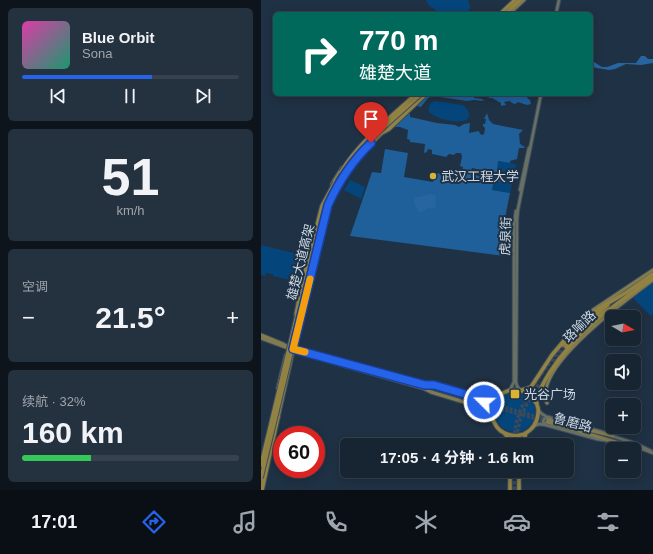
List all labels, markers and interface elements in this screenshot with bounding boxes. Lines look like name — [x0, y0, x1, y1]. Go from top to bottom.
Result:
text: 770 m — [359, 25, 438, 56]
icon: right — [293, 28, 345, 80]
text: Blue Orbit — [82, 29, 155, 46]
text: Sona — [82, 46, 112, 61]
text: 雄楚大道 — [359, 63, 431, 83]
icon: previous — [47, 85, 69, 107]
icon: pause — [119, 85, 141, 107]
icon: next — [192, 85, 214, 107]
pin — [354, 102, 388, 143]
icon: arrive — [360, 108, 382, 130]
text: 51 — [102, 148, 159, 206]
place label: 武汉工程大学 — [441, 169, 519, 184]
marker: 武汉工程大学 — [428, 171, 438, 181]
text: km/h — [116, 203, 145, 218]
street label: 虎泉街 — [497, 216, 514, 256]
street label: 雄楚大道高架 — [284, 222, 317, 302]
text: 空调 — [22, 279, 48, 294]
text: 21.5° — [95, 301, 166, 334]
text: − — [22, 305, 35, 330]
text: + — [226, 305, 239, 330]
street label: 珞喻路 — [560, 307, 599, 345]
north arrow — [605, 310, 641, 346]
map controls — [605, 310, 641, 478]
button: sound — [605, 354, 641, 390]
position arrow — [463, 381, 505, 423]
place label: 光谷广场 — [524, 387, 576, 402]
marker: 光谷广场 — [509, 388, 521, 400]
text: 续航 · 32% — [22, 394, 86, 409]
button: + — [605, 398, 641, 434]
street label: 鲁磨路 — [552, 410, 594, 435]
text: 160 km — [22, 416, 124, 449]
speed limit sign: 60 — [273, 426, 325, 478]
button: − — [605, 442, 641, 478]
text: 17:05 · 4 分钟 · 1.6 km — [380, 449, 534, 466]
icon: directions — [140, 508, 168, 536]
icon: music — [231, 508, 259, 536]
icon: phone — [322, 508, 350, 536]
icon: climate — [412, 508, 440, 536]
icon: car — [503, 508, 531, 536]
icon: filters — [594, 508, 622, 536]
text: 17:01 — [31, 512, 77, 532]

